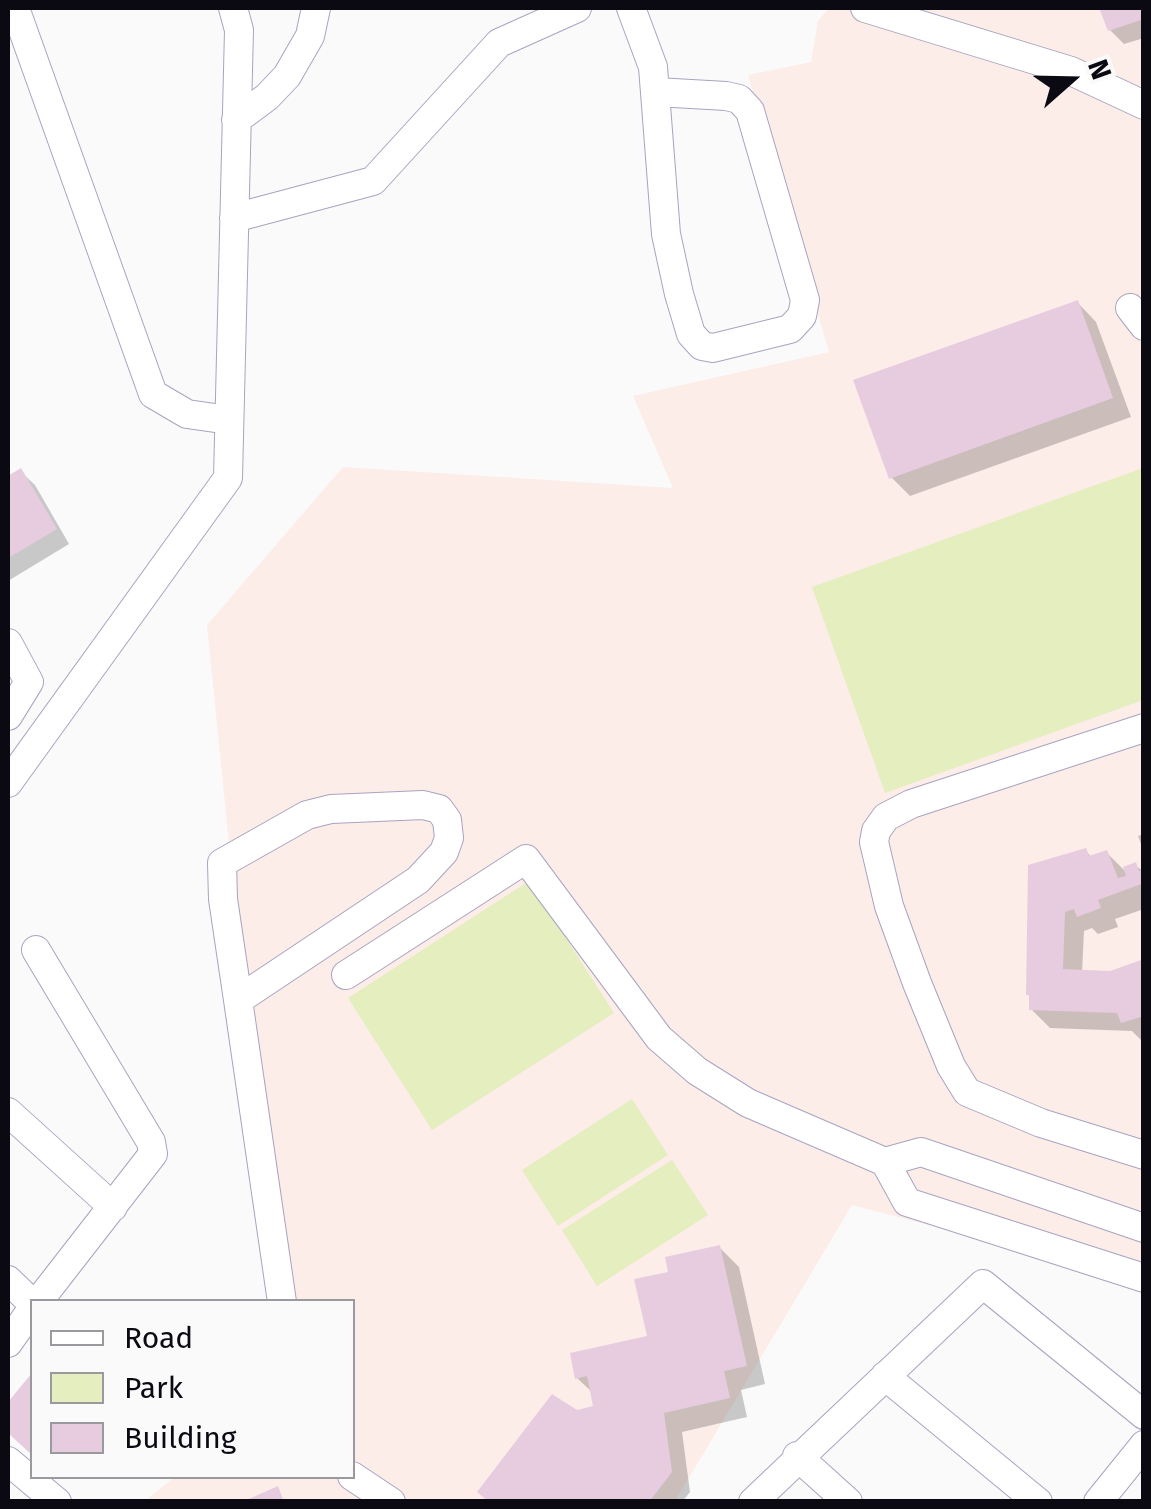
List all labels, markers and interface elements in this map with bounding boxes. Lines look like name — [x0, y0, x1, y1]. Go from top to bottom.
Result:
north arrow — [1021, 30, 1121, 130]
text: N — [1081, 55, 1118, 84]
legend — [30, 1299, 355, 1479]
text: Road — [124, 1320, 193, 1356]
text: Park — [124, 1370, 183, 1406]
text: Building — [124, 1420, 236, 1456]

